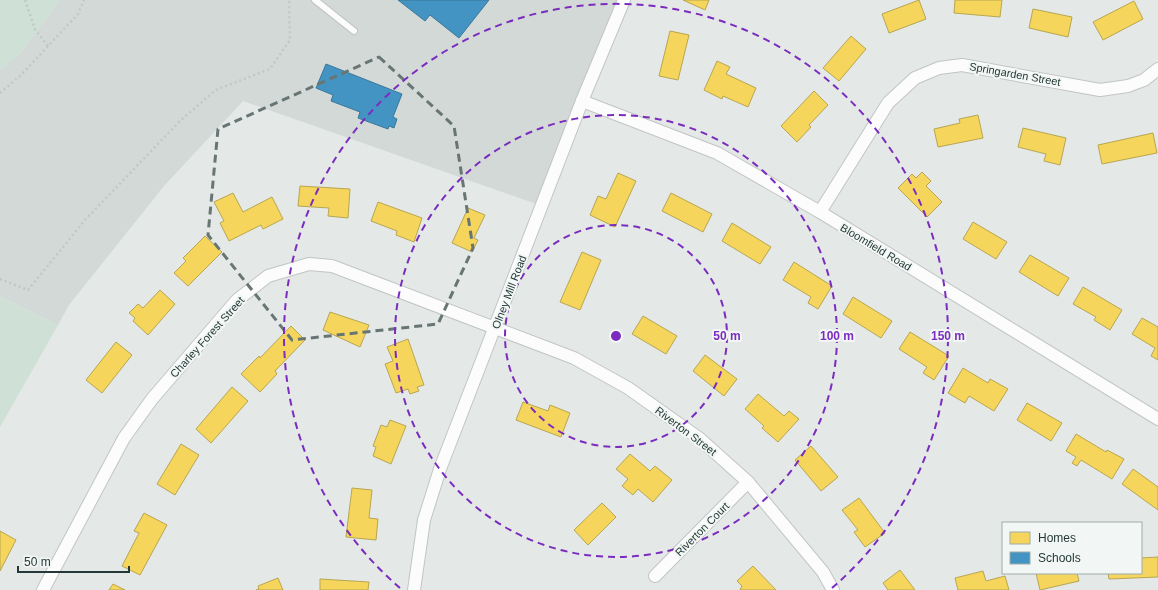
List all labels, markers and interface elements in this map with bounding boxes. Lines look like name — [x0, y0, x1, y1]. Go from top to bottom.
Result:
street label: Springarden Street — [968, 60, 1062, 88]
street label: Bloomfield Road — [838, 221, 914, 273]
street label: Olney Mill Road — [489, 254, 529, 330]
street label: Charley Forest Street — [168, 294, 246, 380]
centre of rings — [609, 329, 623, 343]
text: 50 m — [713, 329, 741, 343]
text: 100 m — [820, 329, 854, 343]
text: 150 m — [931, 329, 965, 343]
street label: Riverton Street — [653, 404, 719, 458]
street label: Riverton Court — [673, 500, 731, 558]
legend — [1002, 522, 1142, 574]
text: Homes — [1038, 531, 1076, 545]
scale bar — [18, 548, 129, 574]
text: Schools — [1038, 551, 1081, 565]
text: 50 m — [24, 555, 51, 569]

